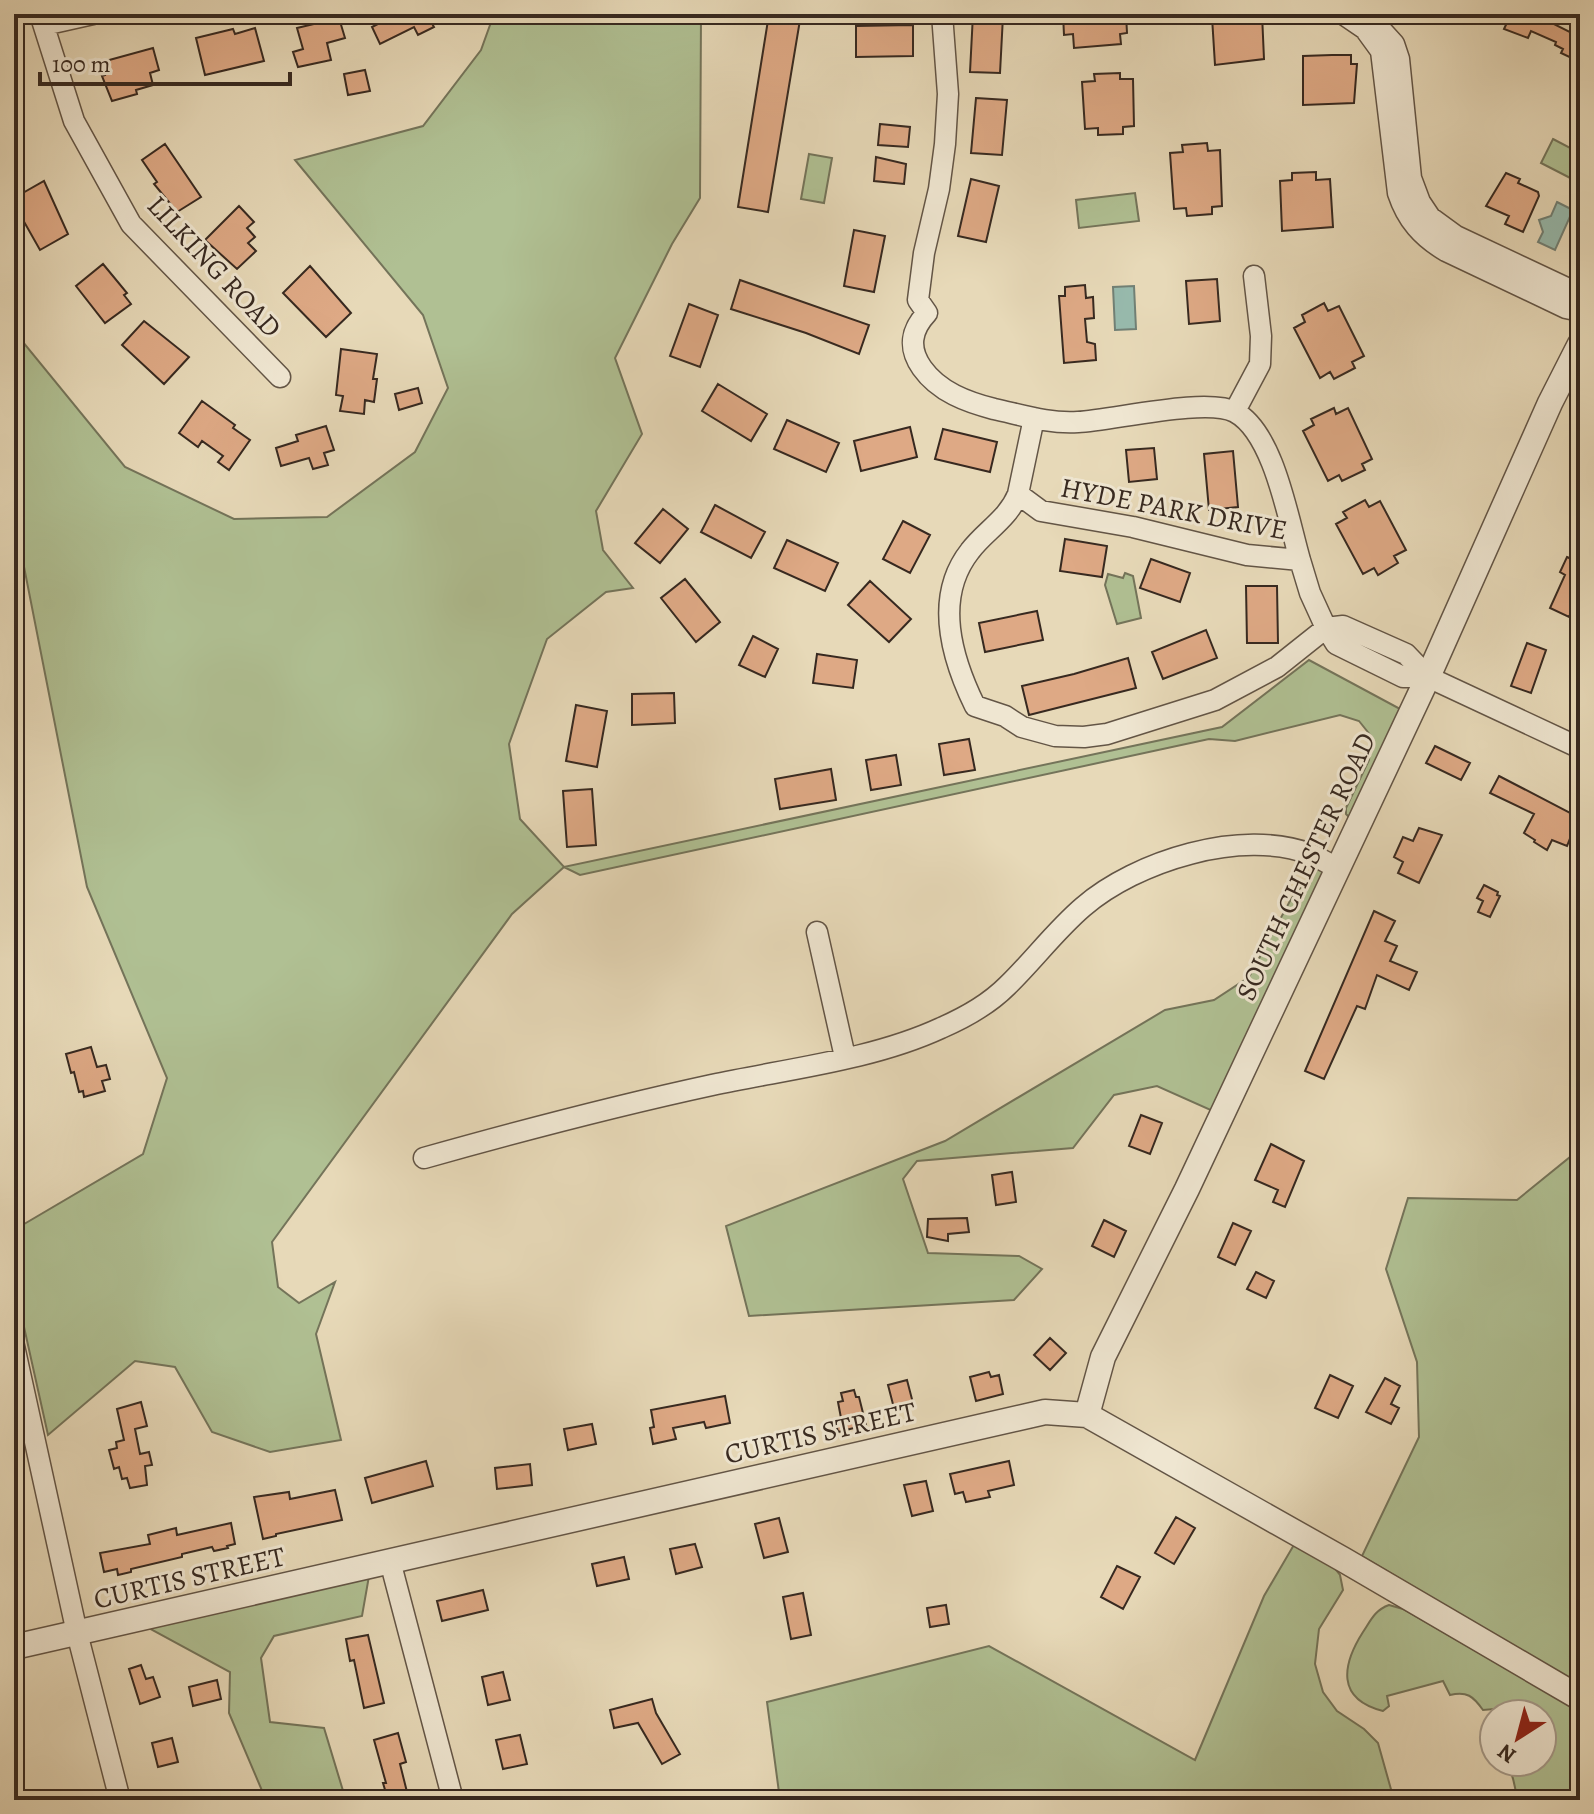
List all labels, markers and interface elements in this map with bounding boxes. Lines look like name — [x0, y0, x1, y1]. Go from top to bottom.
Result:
scale bar — [40, 36, 290, 86]
text: 100 m — [52, 48, 111, 80]
street label: LILKING ROAD — [139, 187, 290, 346]
street label: HYDE PARK DRIVE — [1057, 468, 1290, 550]
street label: SOUTH CHESTER ROAD — [1227, 726, 1385, 1007]
street label: CURTIS STREET — [721, 1393, 920, 1473]
street label: CURTIS STREET — [90, 1538, 289, 1618]
north arrow — [1478, 1698, 1558, 1778]
text: N — [1492, 1737, 1522, 1770]

